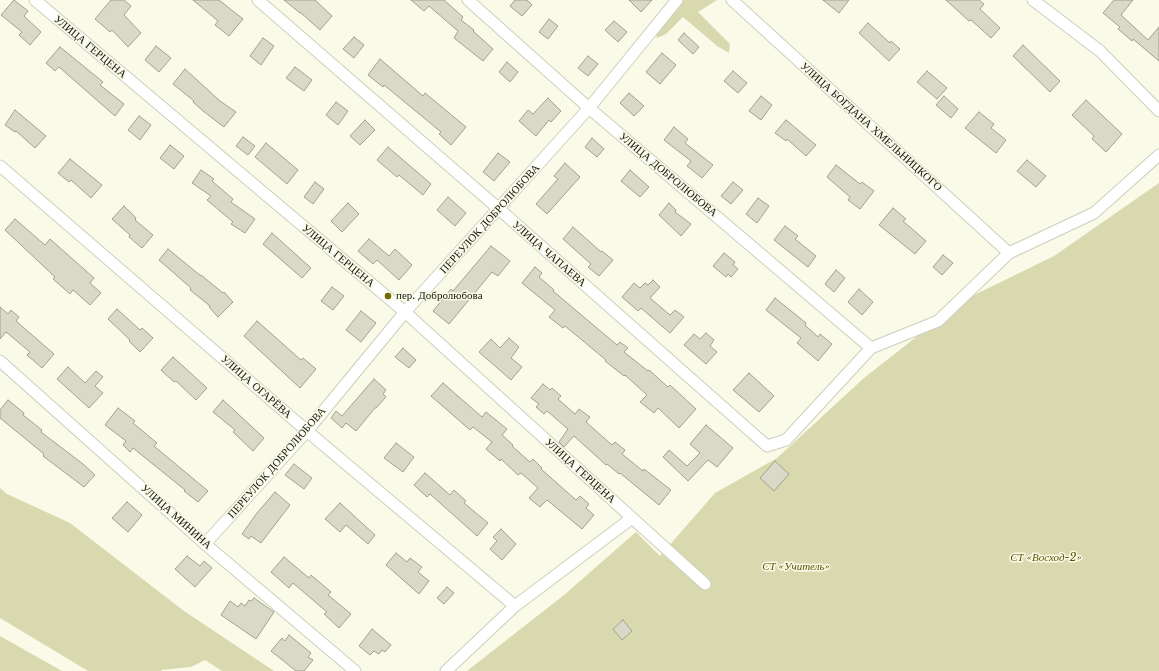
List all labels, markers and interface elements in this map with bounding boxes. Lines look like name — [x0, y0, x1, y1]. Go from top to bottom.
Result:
street label: УЛИЦА ГЕРЦЕНА — [51, 13, 129, 81]
street label: УЛИЦА БОГДАНА ХМЕЛЬНИЦКОГО — [797, 60, 945, 194]
street label: УЛИЦА ДОБРОЛЮБОВА — [616, 130, 720, 220]
street label: ПЕРЕУЛОК ДОБРОЛЮБОВА — [437, 161, 543, 277]
street label: УЛИЦА ЧАПАЕВА — [509, 218, 589, 290]
street label: УЛИЦА ГЕРЦЕНА — [299, 222, 377, 290]
place label: пер. Добролюбова — [396, 289, 483, 303]
marker: пер. Добролюбова — [383, 291, 393, 301]
street label: УЛИЦА ОГАРЁВА — [218, 353, 294, 421]
street label: ПЕРЕУЛОК ДОБРОЛЮБОВА — [225, 405, 329, 521]
street label: УЛИЦА ГЕРЦЕНА — [542, 436, 618, 506]
street label: УЛИЦА МИНИНА — [138, 482, 214, 552]
park label: СТ «Восход-2» — [1010, 551, 1082, 565]
park label: СТ «Учитель» — [762, 560, 830, 574]

